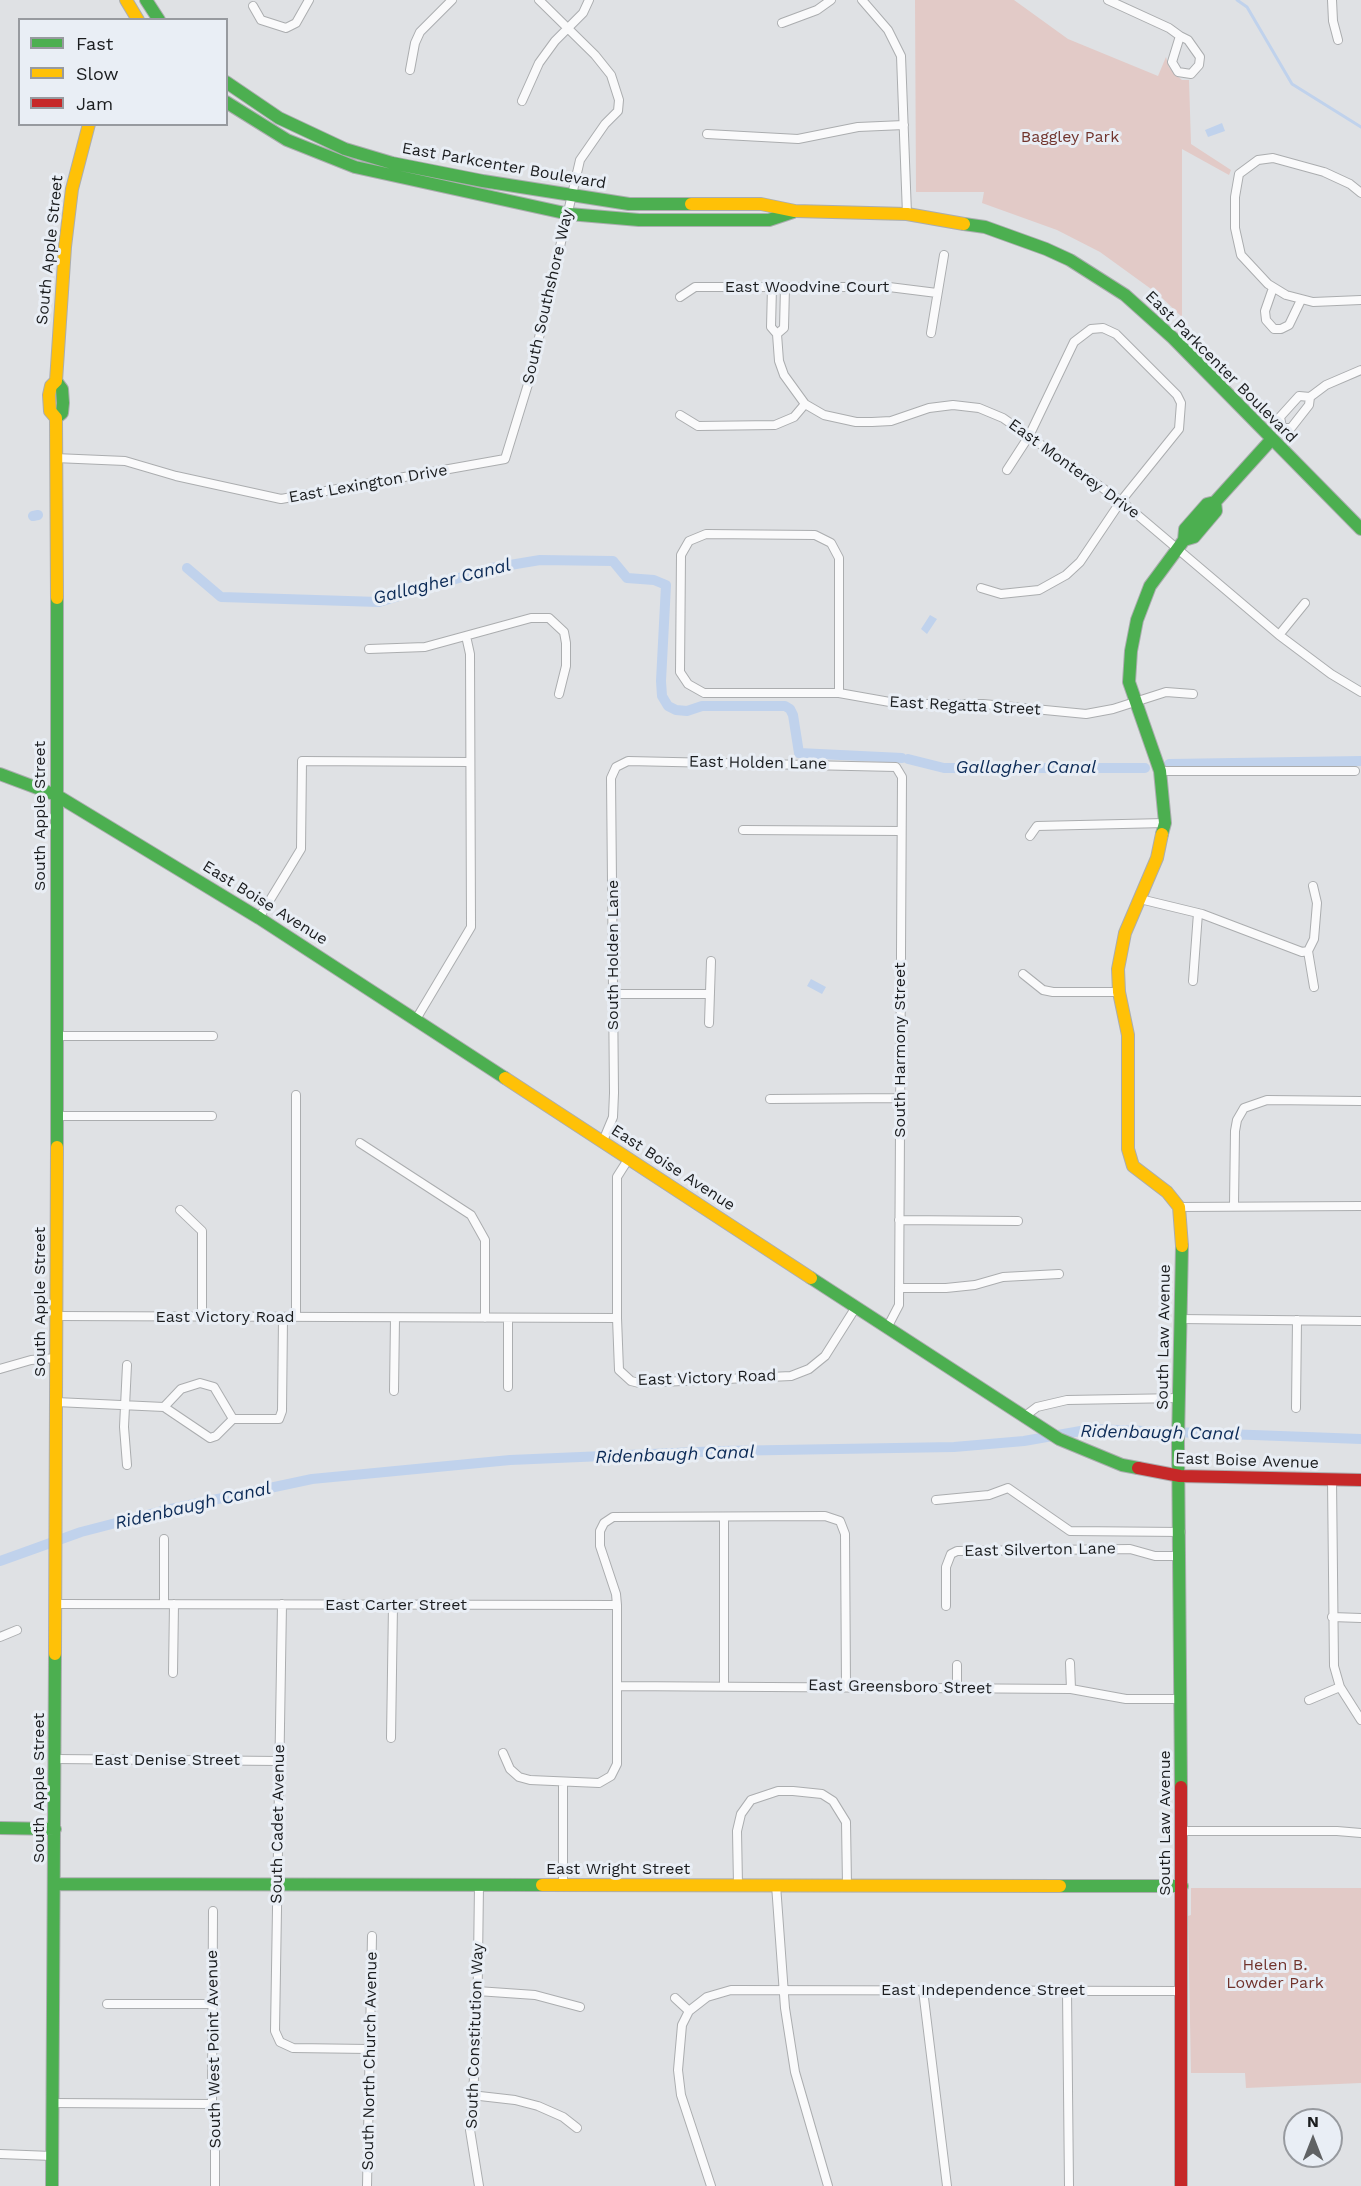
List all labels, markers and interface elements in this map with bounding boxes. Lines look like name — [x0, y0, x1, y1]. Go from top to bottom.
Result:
legend — [18, 18, 228, 126]
text: Fast — [76, 33, 113, 54]
text: Slow — [76, 63, 119, 84]
text: Jam — [76, 93, 113, 114]
park label: Baggley Park — [1021, 127, 1119, 147]
street label: East Parkcenter Boulevard — [400, 139, 608, 193]
street label: South Apple Street — [33, 174, 67, 326]
street label: South Southshore Way — [519, 208, 577, 386]
street label: East Woodvine Court — [725, 277, 889, 297]
street label: East Parkcenter Boulevard — [1141, 287, 1301, 447]
street label: East Monterey Drive — [1005, 415, 1143, 523]
street label: East Lexington Drive — [287, 461, 449, 507]
water label: Gallagher Canal — [371, 554, 513, 610]
street label: East Regatta Street — [889, 692, 1041, 720]
street label: South Apple Street — [30, 741, 50, 891]
street label: East Holden Lane — [689, 752, 827, 774]
water label: Gallagher Canal — [955, 757, 1097, 779]
street label: East Boise Avenue — [199, 857, 331, 949]
street label: South Holden Lane — [603, 880, 623, 1030]
street label: South Harmony Street — [890, 962, 910, 1138]
street label: East Boise Avenue — [607, 1121, 739, 1215]
street label: South Apple Street — [30, 1227, 50, 1377]
street label: South Law Avenue — [1153, 1264, 1175, 1410]
street label: East Victory Road — [155, 1307, 295, 1327]
street label: East Victory Road — [637, 1366, 777, 1390]
water label: Ridenbaugh Canal — [1080, 1421, 1240, 1445]
water label: Ridenbaugh Canal — [595, 1441, 755, 1469]
street label: East Boise Avenue — [1175, 1449, 1319, 1473]
water label: Ridenbaugh Canal — [113, 1478, 273, 1534]
street label: East Silverton Lane — [964, 1539, 1116, 1561]
street label: East Carter Street — [325, 1595, 467, 1615]
street label: East Greensboro Street — [808, 1676, 992, 1698]
street label: South Apple Street — [29, 1713, 49, 1863]
street label: South Cadet Avenue — [267, 1744, 289, 1904]
street label: East Denise Street — [94, 1750, 240, 1770]
street label: South Law Avenue — [1155, 1750, 1175, 1896]
street label: East Wright Street — [546, 1859, 690, 1879]
street label: South Constitution Way — [462, 1943, 488, 2129]
street label: South West Point Avenue — [203, 1950, 225, 2148]
street label: South North Church Avenue — [358, 1951, 382, 2171]
park label: Helen B. Lowder Park — [1226, 1955, 1324, 1993]
street label: East Independence Street — [881, 1980, 1085, 2000]
north arrow — [1283, 2108, 1343, 2168]
text: N — [1307, 2112, 1319, 2131]

